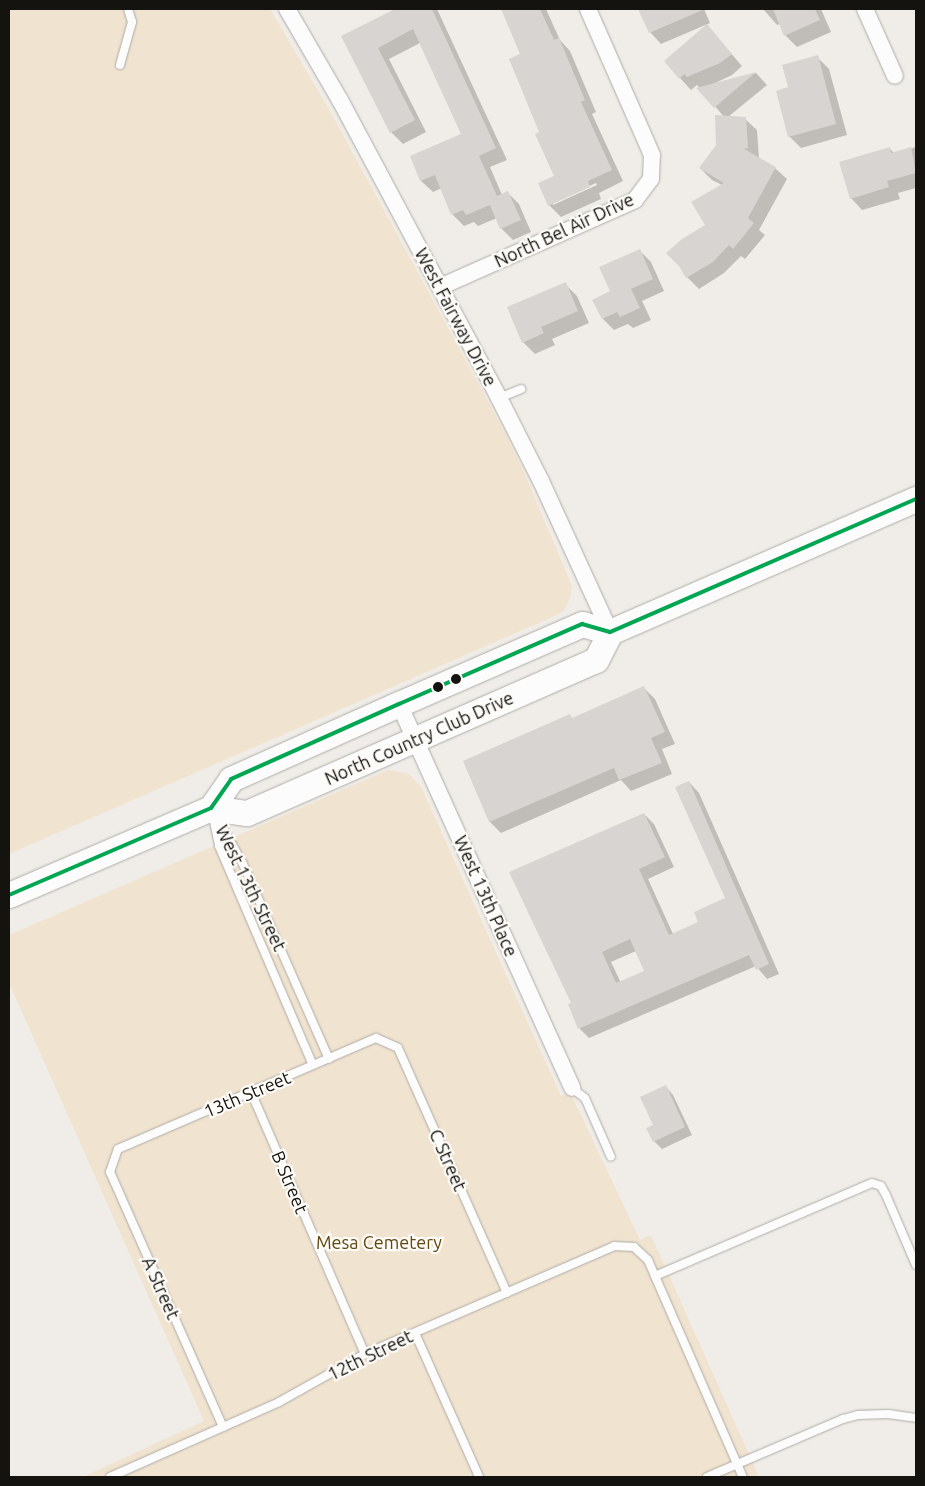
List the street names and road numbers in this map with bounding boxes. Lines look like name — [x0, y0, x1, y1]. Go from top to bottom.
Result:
street label: North Bel Air Drive — [491, 188, 637, 272]
street label: West Fairway Drive — [410, 244, 502, 390]
street label: North Country Club Drive — [321, 687, 517, 789]
street label: West 13th Street — [211, 822, 291, 954]
street label: West 13th Place — [450, 832, 522, 960]
street label: 13th Street — [200, 1066, 294, 1122]
street label: C Street — [425, 1126, 471, 1194]
street label: B Street — [267, 1147, 313, 1217]
street label: A Street — [138, 1253, 184, 1323]
street label: 12th Street — [324, 1325, 416, 1385]

